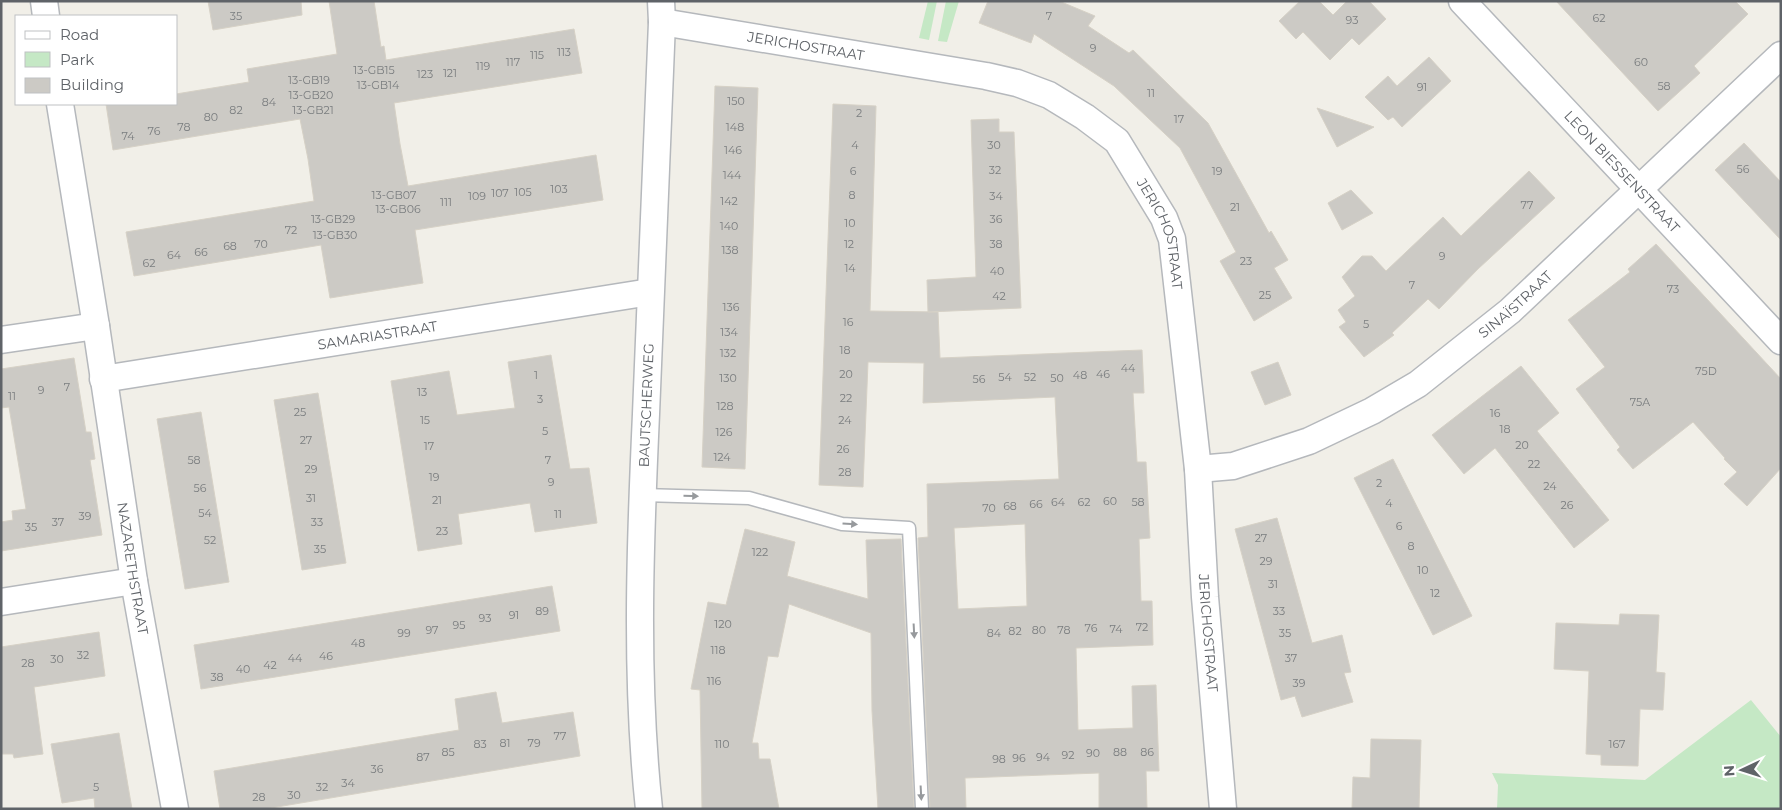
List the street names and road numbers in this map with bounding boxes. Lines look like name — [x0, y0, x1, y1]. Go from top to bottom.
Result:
street label: JERICHOSTRAAT — [745, 27, 866, 65]
street label: LEON BIESSENSTRAAT — [1560, 107, 1684, 237]
street label: JERICHOSTRAAT — [1132, 174, 1187, 291]
street label: SINAÏSTRAAT — [1474, 267, 1556, 342]
street label: SAMARIASTRAAT — [316, 317, 439, 354]
street label: BAUTSCHERWEG — [635, 343, 658, 468]
street label: NAZARETHSTRAAT — [113, 501, 152, 636]
street label: JERICHOSTRAAT — [1195, 572, 1222, 693]

